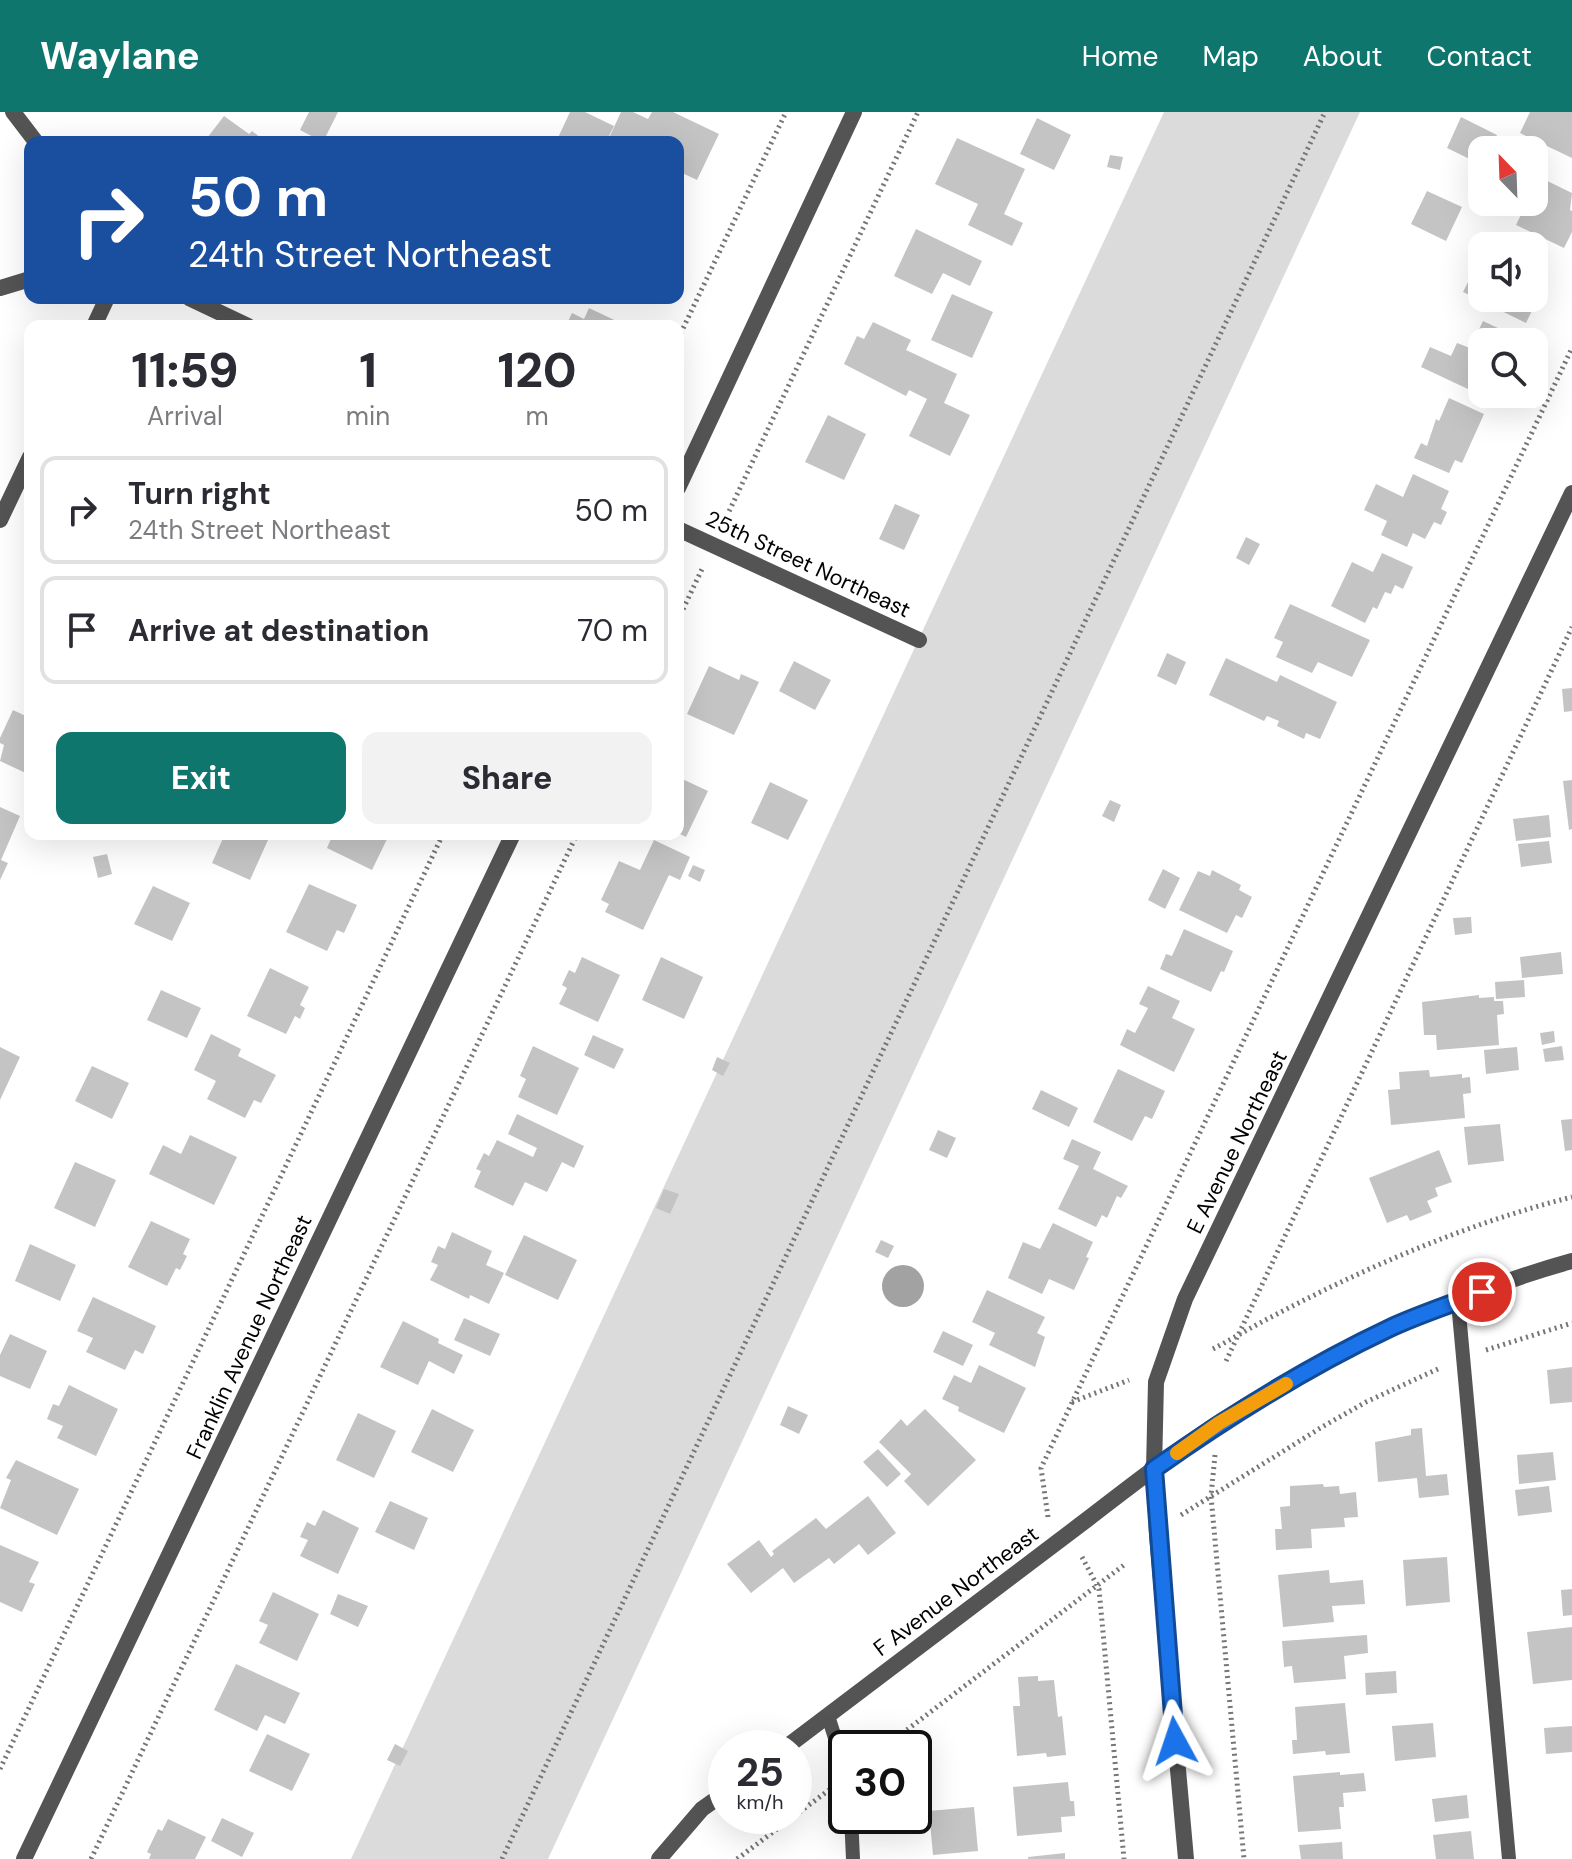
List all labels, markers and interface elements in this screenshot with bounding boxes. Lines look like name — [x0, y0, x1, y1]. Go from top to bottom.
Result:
text: Waylane — [40, 31, 200, 81]
text: Home — [1082, 38, 1158, 75]
text: Map — [1202, 38, 1259, 75]
text: About — [1303, 38, 1382, 75]
text: Contact — [1426, 38, 1532, 75]
north arrow — [1468, 136, 1548, 216]
map controls — [1468, 136, 1548, 408]
text: 50 m — [188, 160, 328, 233]
icon: right — [56, 168, 160, 272]
text: 24th Street Northeast — [188, 231, 552, 278]
button: sound — [1468, 232, 1548, 312]
button: search — [1468, 328, 1548, 408]
text: 11:59 — [131, 339, 239, 402]
text: 1 — [359, 339, 377, 402]
text: 120 — [497, 339, 577, 402]
text: Arrival — [147, 399, 223, 433]
text: min — [346, 399, 390, 433]
text: m — [525, 399, 549, 433]
text: Turn right — [128, 474, 271, 513]
icon: right — [60, 488, 104, 532]
text: 50 m — [574, 491, 648, 530]
street label: 25th Street Northeast — [701, 504, 915, 624]
text: 24th Street Northeast — [128, 513, 391, 547]
icon: arrive — [60, 608, 104, 652]
text: Arrive at destination — [128, 611, 429, 650]
text: 70 m — [577, 611, 648, 650]
button: Exit — [56, 732, 346, 824]
button: Share — [362, 732, 652, 824]
street label: E Avenue Northeast — [1180, 1046, 1294, 1238]
street label: Franklin Avenue Northeast — [180, 1210, 318, 1464]
pin — [1448, 1258, 1516, 1326]
icon: arrive — [1460, 1270, 1504, 1314]
street label: F Avenue Northeast — [868, 1519, 1044, 1663]
position arrow — [1133, 1699, 1217, 1783]
speed limit sign: 30 — [828, 1730, 932, 1834]
text: 25 — [736, 1746, 784, 1798]
text: km/h — [736, 1789, 784, 1815]

